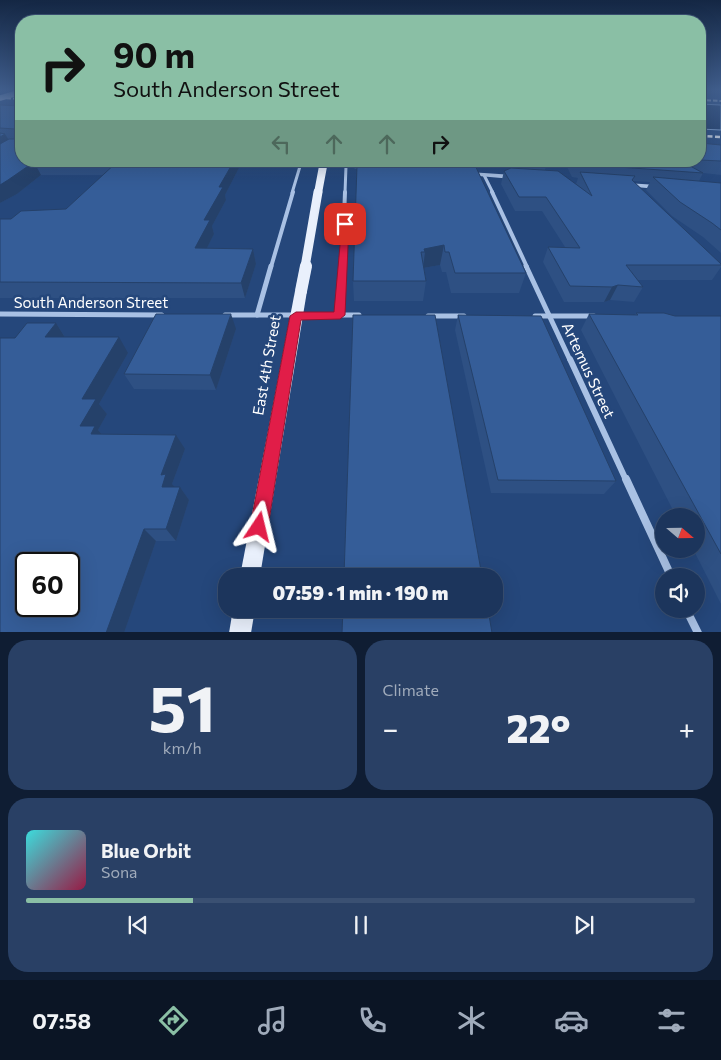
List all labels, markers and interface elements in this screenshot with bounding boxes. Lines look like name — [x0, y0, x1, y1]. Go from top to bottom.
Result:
text: 90 m — [113, 32, 195, 75]
icon: right — [30, 35, 95, 100]
text: South Anderson Street — [113, 75, 340, 102]
icon: left — [267, 130, 295, 158]
icon: ahead — [320, 130, 348, 158]
icon: ahead — [373, 130, 401, 158]
icon: right — [426, 130, 454, 158]
pin — [324, 203, 366, 245]
icon: arrive — [331, 210, 359, 238]
street label: South Anderson Street — [14, 293, 168, 311]
street label: East 4th Street — [248, 313, 284, 417]
street label: Artemus Street — [559, 319, 619, 421]
position arrow — [232, 500, 284, 552]
north arrow — [655, 508, 705, 558]
map controls — [655, 508, 705, 618]
speed limit sign: 60 — [15, 552, 80, 617]
button: sound — [655, 568, 705, 618]
text: 07:59 · 1 min · 190 m — [273, 581, 448, 604]
text: 51 — [149, 666, 216, 745]
text: Climate — [383, 680, 439, 699]
text: 22° — [507, 704, 570, 751]
text: − — [383, 711, 398, 745]
text: + — [679, 711, 695, 745]
text: km/h — [163, 738, 202, 757]
text: Blue Orbit — [101, 839, 191, 862]
text: Sona — [101, 862, 137, 881]
icon: previous — [124, 911, 152, 939]
icon: pause — [347, 911, 375, 939]
icon: next — [570, 911, 598, 939]
icon: directions — [156, 1003, 191, 1038]
icon: music — [255, 1003, 290, 1038]
icon: phone — [355, 1003, 390, 1038]
icon: climate — [454, 1003, 489, 1038]
icon: car — [554, 1003, 589, 1038]
icon: filters — [654, 1003, 689, 1038]
text: 07:58 — [32, 1007, 91, 1034]

